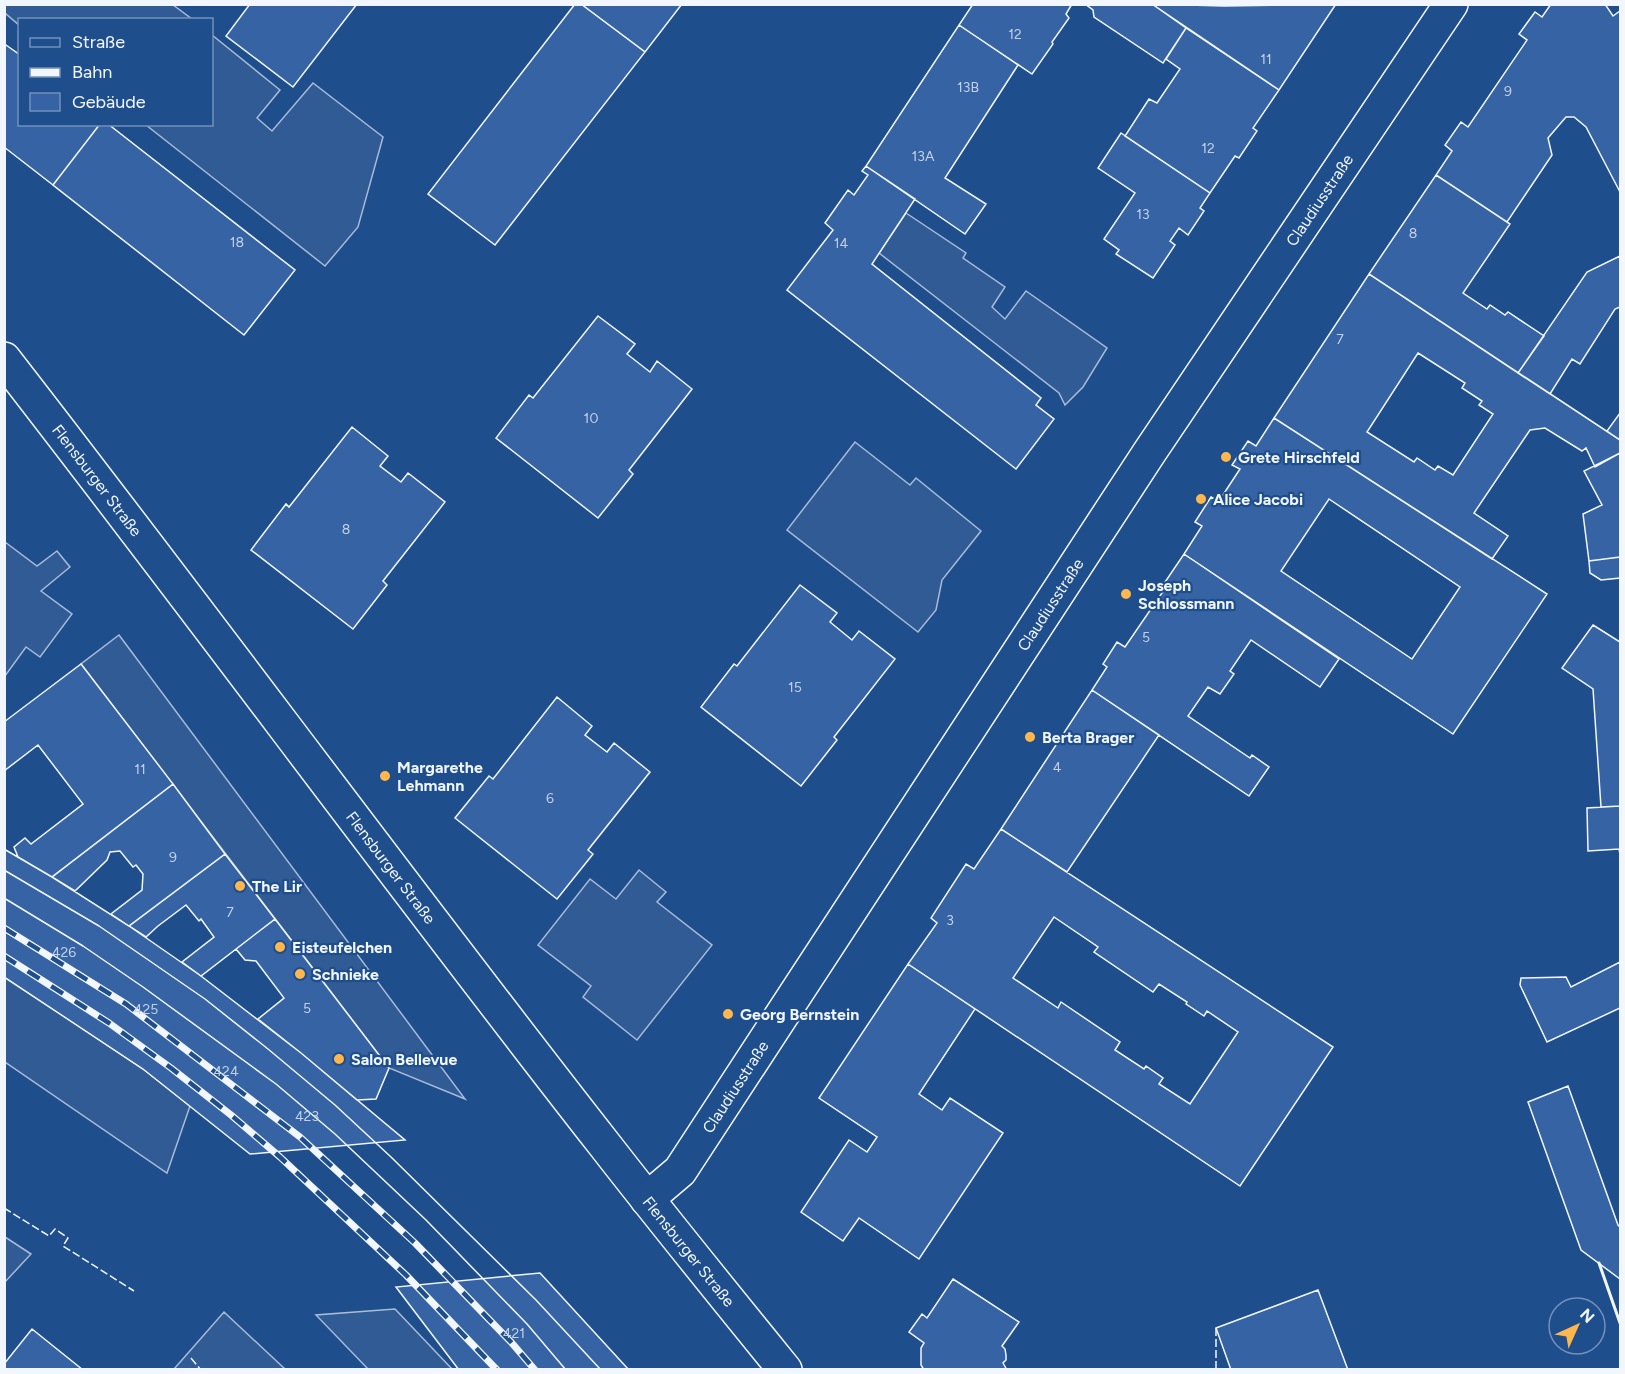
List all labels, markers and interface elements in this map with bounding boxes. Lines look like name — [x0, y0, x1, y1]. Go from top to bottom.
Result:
legend — [18, 18, 213, 126]
house number: 12 — [1008, 26, 1022, 43]
text: Straße — [72, 31, 125, 53]
house number: 11 — [1260, 51, 1272, 68]
text: Bahn — [72, 61, 112, 83]
house number: 13B — [957, 79, 979, 96]
house number: 9 — [1504, 83, 1512, 100]
text: Gebäude — [72, 91, 146, 113]
house number: 12 — [1201, 140, 1215, 157]
house number: 13A — [912, 148, 935, 165]
street label: Claudiusstraße — [1282, 150, 1357, 250]
house number: 13 — [1136, 206, 1150, 223]
house number: 8 — [1409, 225, 1417, 242]
house number: 18 — [230, 234, 244, 251]
house number: 14 — [834, 235, 849, 252]
house number: 7 — [1336, 331, 1344, 348]
house number: 10 — [584, 410, 598, 427]
street label: Flensburger Straße — [48, 421, 146, 540]
place label: Grete Hirschfeld — [1238, 448, 1360, 467]
marker: Grete Hirschfeld — [1219, 450, 1233, 464]
place label: Alice Jacobi — [1213, 490, 1303, 509]
marker: Alice Jacobi — [1194, 492, 1208, 506]
house number: 8 — [342, 521, 350, 538]
street label: Claudiusstraße — [1013, 555, 1088, 655]
place label: Joseph Schlossmann — [1138, 576, 1234, 613]
marker: Joseph Schlossmann — [1119, 587, 1133, 601]
house number: 5 — [1142, 629, 1150, 646]
house number: 15 — [788, 679, 802, 696]
place label: Berta Brager — [1042, 728, 1134, 747]
marker: Berta Brager — [1023, 730, 1037, 744]
place label: Margarethe Lehmann — [397, 758, 483, 795]
house number: 4 — [1053, 759, 1062, 776]
house number: 11 — [134, 761, 146, 778]
marker: Margarethe Lehmann — [378, 769, 392, 783]
house number: 6 — [546, 790, 554, 807]
street label: Flensburger Straße — [342, 808, 440, 928]
house number: 9 — [169, 849, 177, 866]
place label: The Lir — [252, 877, 302, 896]
marker: The Lir — [233, 879, 247, 893]
house number: 7 — [226, 904, 234, 921]
house number: 3 — [946, 912, 954, 929]
place label: Eisteufelchen — [292, 938, 392, 957]
marker: Eisteufelchen — [273, 940, 287, 954]
house number: 426 — [52, 944, 76, 961]
place label: Schnieke — [312, 965, 379, 984]
marker: Schnieke — [293, 967, 307, 981]
house number: 5 — [303, 1000, 311, 1017]
house number: 425 — [134, 1001, 158, 1018]
place label: Georg Bernstein — [740, 1005, 859, 1024]
marker: Georg Bernstein — [721, 1007, 735, 1021]
street label: Claudiusstraße — [698, 1037, 773, 1137]
place label: Salon Bellevue — [351, 1050, 457, 1069]
marker: Salon Bellevue — [332, 1052, 346, 1066]
house number: 424 — [213, 1063, 239, 1080]
house number: 423 — [295, 1108, 319, 1125]
street label: Flensburger Straße — [639, 1193, 739, 1311]
north arrow — [1547, 1296, 1607, 1356]
text: N — [1576, 1305, 1598, 1327]
house number: 421 — [503, 1325, 525, 1342]

